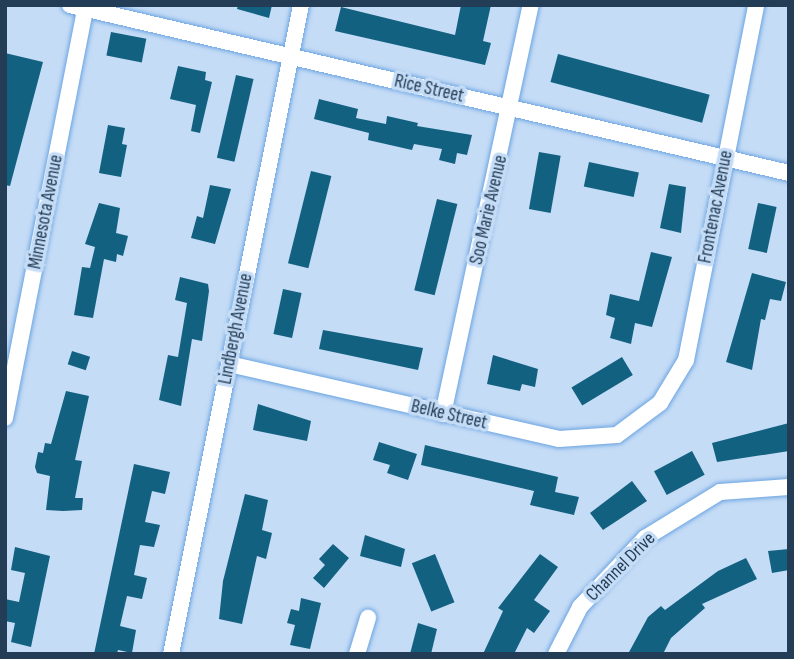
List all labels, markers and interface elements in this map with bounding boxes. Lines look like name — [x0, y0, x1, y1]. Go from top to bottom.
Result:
street label: Rice Street — [392, 70, 466, 108]
street label: Frontenac Avenue — [694, 149, 738, 265]
street label: Minnesota Avenue — [24, 153, 68, 271]
street label: Soo Marie Avenue — [465, 153, 513, 267]
street label: Lindbergh Avenue — [214, 272, 258, 386]
street label: Belke Street — [409, 395, 489, 435]
street label: Channel Drive — [582, 528, 660, 606]

